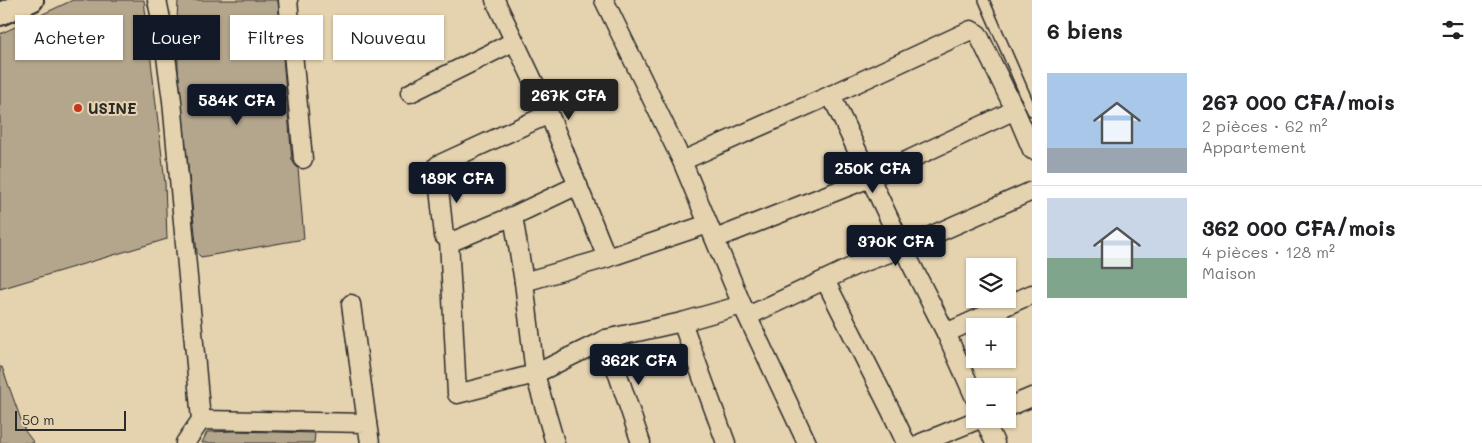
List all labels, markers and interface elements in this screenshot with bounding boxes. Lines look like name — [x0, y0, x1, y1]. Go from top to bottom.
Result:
chip: Acheter — [15, 15, 123, 60]
chip: Louer — [133, 15, 220, 60]
chip: Filtres — [230, 15, 323, 60]
chip: Nouveau — [333, 15, 444, 60]
icon: filters — [1439, 16, 1467, 44]
text: 6 biens — [1047, 17, 1123, 44]
pin: 267K CFA — [517, 78, 621, 121]
pin: 584K CFA — [185, 84, 289, 126]
text: 267K CFA — [531, 84, 607, 105]
text: 267 000 CFA/mois — [1202, 88, 1395, 115]
text: 584K CFA — [198, 89, 276, 110]
icon: home — [1087, 93, 1147, 153]
place label: USINE — [88, 98, 137, 118]
marker: USINE — [72, 102, 84, 114]
text: 2 pièces · 62 m² — [1202, 115, 1328, 136]
text: Appartement — [1202, 136, 1306, 157]
pin: 250K CFA — [821, 152, 925, 194]
text: 250K CFA — [835, 157, 911, 178]
pin: 189K CFA — [405, 162, 509, 204]
text: 189K CFA — [420, 167, 494, 188]
text: 362 000 CFA/mois — [1202, 214, 1396, 241]
icon: home — [1087, 218, 1147, 278]
pin: 370K CFA — [844, 224, 948, 267]
text: 370K CFA — [858, 230, 934, 251]
text: 4 pièces · 128 m² — [1202, 241, 1335, 262]
map controls — [966, 258, 1016, 428]
button: layers — [966, 258, 1016, 308]
text: Maison — [1202, 262, 1256, 283]
button: + — [966, 318, 1016, 368]
pin: 362K CFA — [587, 344, 691, 386]
text: 362K CFA — [601, 349, 677, 370]
button: − — [966, 378, 1016, 428]
scale bar — [15, 408, 126, 431]
text: 50 m — [22, 410, 54, 429]

